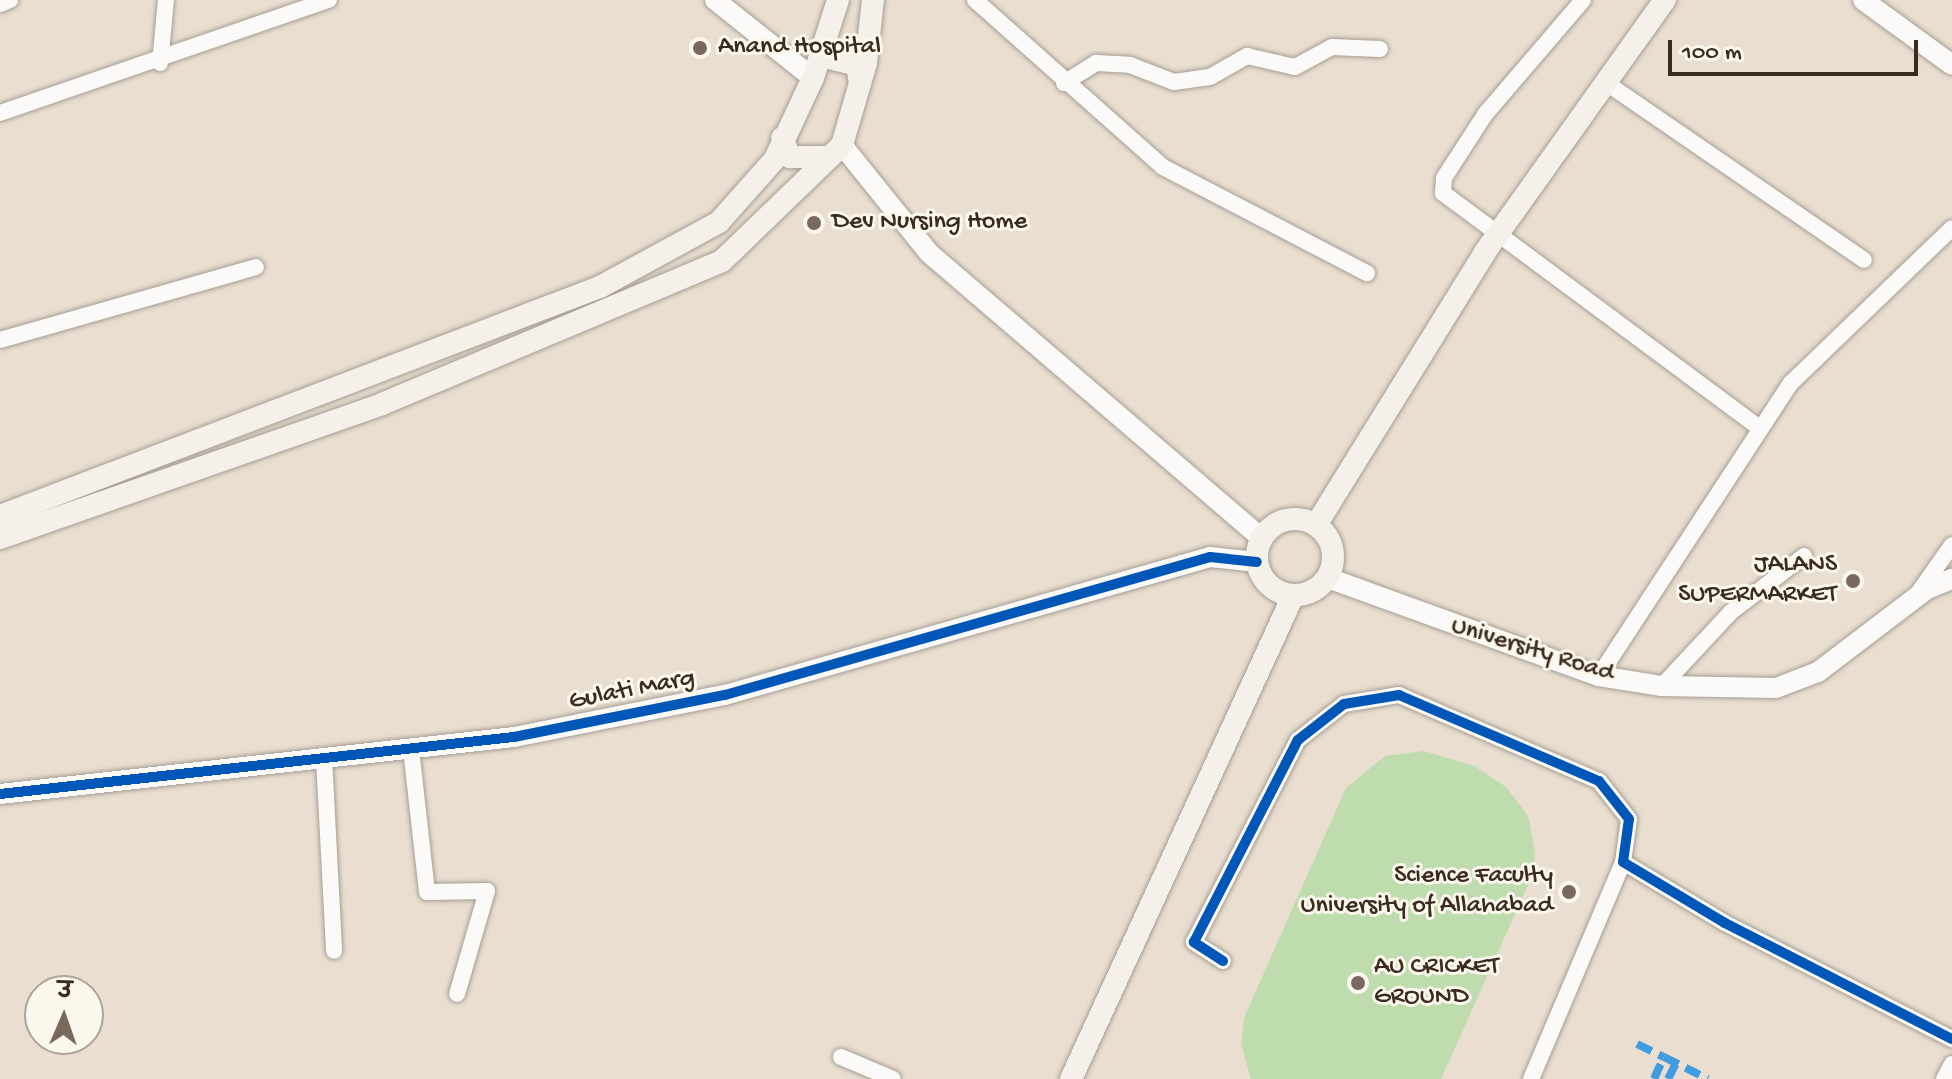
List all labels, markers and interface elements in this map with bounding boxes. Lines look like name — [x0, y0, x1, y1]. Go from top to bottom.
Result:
scale bar — [1672, 24, 1922, 74]
place label: Anand Hospital — [718, 32, 881, 64]
marker: Anand Hospital — [689, 37, 711, 59]
text: 100 m — [1682, 39, 1742, 68]
place label: Dev Nursing Home — [832, 207, 1027, 239]
marker: Dev Nursing Home — [803, 212, 825, 234]
place label: JALANS SUPERMARKET — [1678, 550, 1837, 612]
marker: JALANS SUPERMARKET — [1844, 572, 1862, 590]
street label: University Road — [1447, 611, 1617, 691]
street label: Gulati Marg — [566, 664, 698, 718]
place label: Science Faculty University of Allahabad — [1301, 861, 1553, 922]
marker: Science Faculty University of Allahabad — [1560, 883, 1578, 901]
place label: AU CRICKET GROUND — [1374, 952, 1499, 1014]
marker: AU CRICKET GROUND — [1349, 974, 1367, 992]
north arrow — [24, 975, 104, 1055]
text: उ — [57, 980, 73, 1006]

